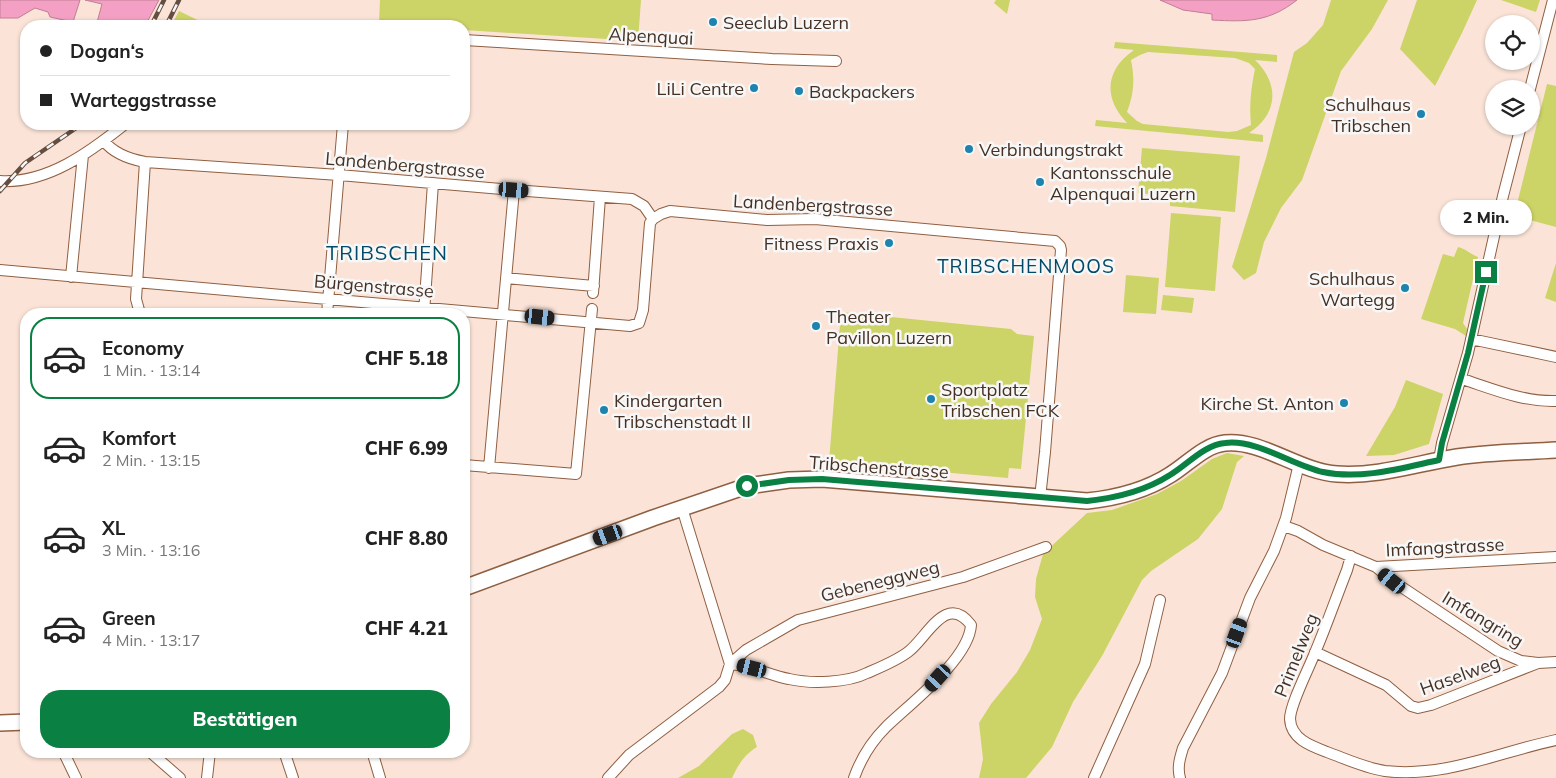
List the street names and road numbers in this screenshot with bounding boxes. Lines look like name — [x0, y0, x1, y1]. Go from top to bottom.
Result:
street label: Alpenquai — [608, 22, 694, 50]
street label: Landenbergstrasse — [324, 147, 486, 183]
street label: Landenbergstrasse — [732, 189, 894, 221]
street label: Bürgenstrasse — [313, 269, 435, 303]
street label: Tribschenstrasse — [808, 451, 950, 483]
street label: Imfangstrasse — [1385, 532, 1505, 562]
street label: Gebeneggweg — [818, 555, 942, 607]
street label: Imfangring — [1438, 586, 1528, 652]
street label: Primelweg — [1269, 610, 1323, 700]
street label: Haselweg — [1417, 650, 1503, 700]

